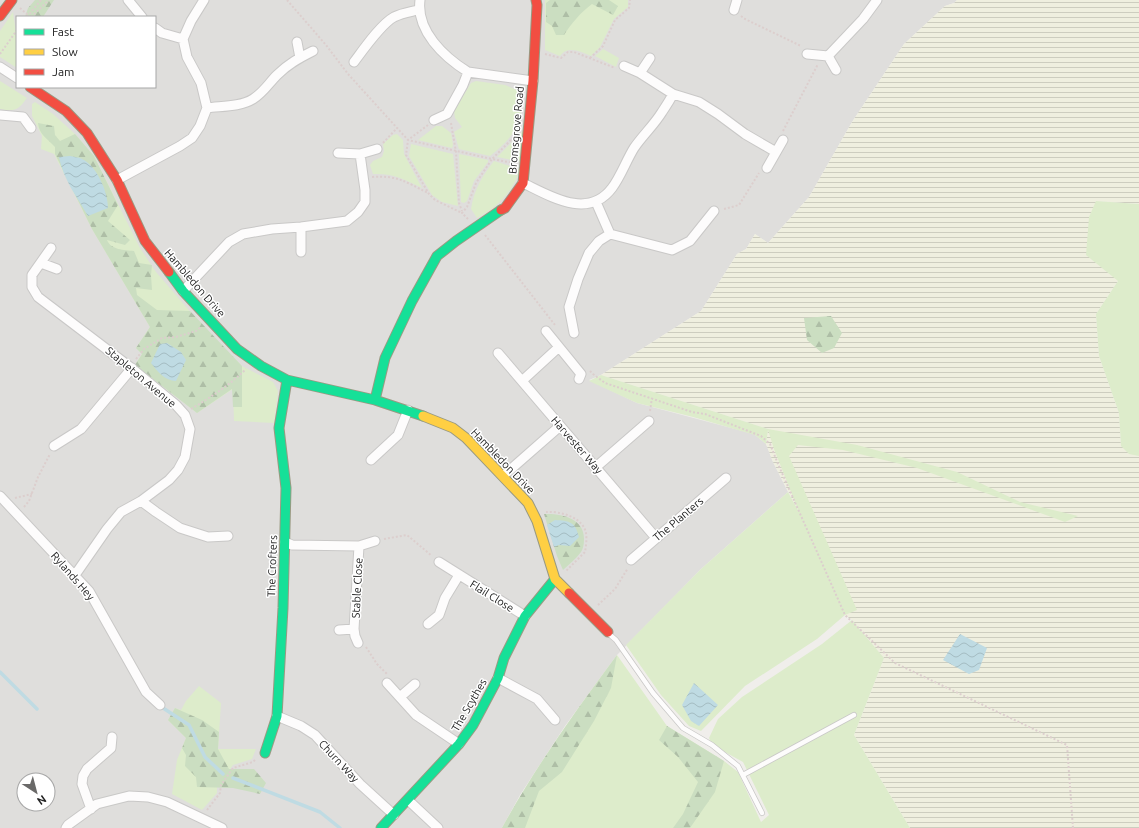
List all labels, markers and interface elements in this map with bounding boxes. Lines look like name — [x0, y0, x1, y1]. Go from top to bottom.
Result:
legend — [16, 16, 156, 88]
text: Fast — [52, 25, 74, 38]
text: Slow — [52, 45, 78, 58]
text: Jam — [52, 65, 74, 78]
street label: Bromsgrove Road — [506, 86, 526, 174]
street label: Hambledon Drive — [162, 247, 228, 319]
street label: Stapleton Avenue — [104, 344, 178, 410]
street label: Harvester Way — [549, 414, 606, 477]
street label: Hambledon Drive — [469, 426, 537, 496]
street label: The Planters — [650, 494, 706, 543]
street label: The Crofters — [265, 535, 279, 597]
street label: Rylands Hey — [49, 550, 98, 603]
street label: Stable Close — [349, 557, 365, 619]
street label: Flail Close — [468, 578, 516, 614]
street label: The Scythes — [449, 676, 489, 733]
street label: Churn Way — [316, 737, 362, 785]
north arrow — [16, 772, 56, 812]
text: N — [35, 793, 49, 807]

